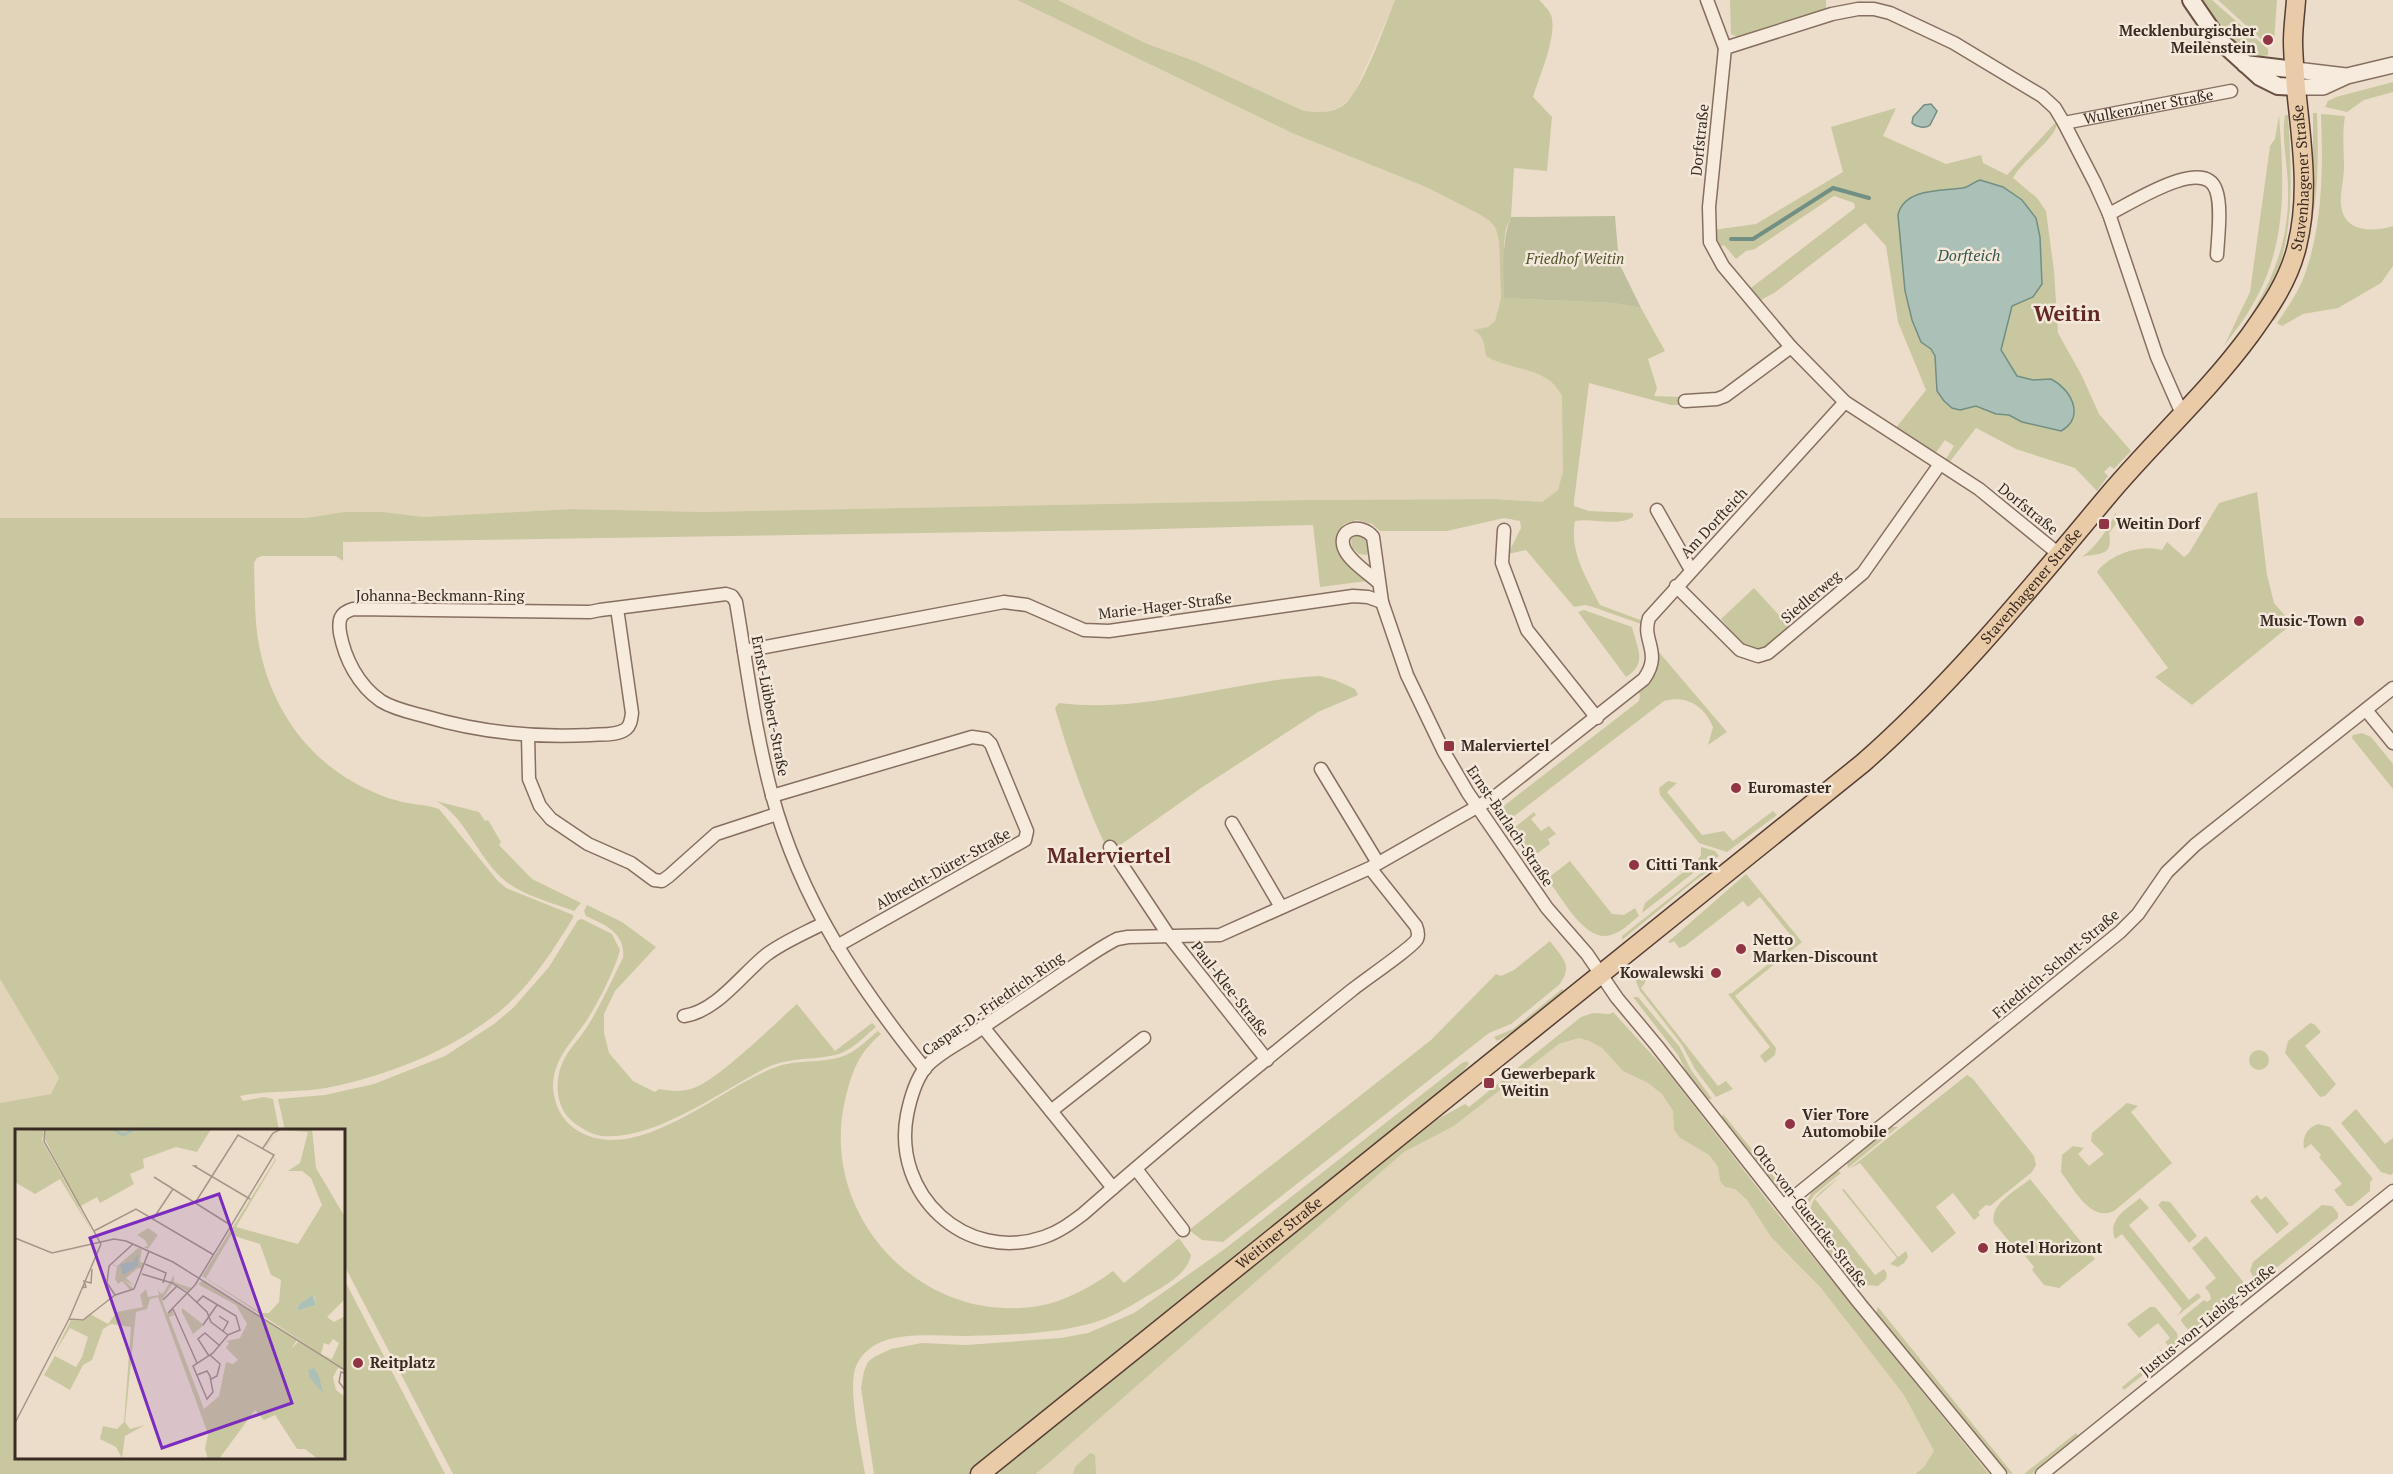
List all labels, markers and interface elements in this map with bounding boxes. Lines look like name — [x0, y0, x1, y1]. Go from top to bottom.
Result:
place label: Mecklenburgischer Meilenstein — [2119, 20, 2257, 57]
marker: Mecklenburgischer Meilenstein — [2261, 33, 2275, 47]
street label: Wulkenziner Straße — [2082, 84, 2215, 128]
street label: Dorfstraße — [1685, 103, 1713, 177]
street label: Stavenhagener Straße — [2285, 104, 2313, 253]
water label: Dorfteich — [1937, 244, 2000, 266]
park label: Friedhof Weitin — [1525, 248, 1624, 268]
district label: Weitin — [2033, 299, 2101, 327]
street label: Dorfstraße — [1994, 478, 2063, 539]
street label: Am Dorfteich — [1675, 482, 1751, 562]
place label: Weitin Dorf — [2116, 513, 2201, 533]
marker: Weitin Dorf — [2097, 517, 2111, 531]
street label: Stavenhagener Straße — [1975, 523, 2086, 648]
street label: Siedlerweg — [1776, 565, 1845, 627]
street label: Johanna-Beckmann-Ring — [356, 585, 525, 605]
street label: Marie-Hager-Straße — [1097, 587, 1233, 623]
place label: Music-Town — [2260, 610, 2347, 630]
marker: Music-Town — [2352, 614, 2366, 628]
street label: Ernst-Lübbert-Straße — [748, 634, 794, 778]
place label: Malerviertel — [1461, 735, 1550, 755]
marker: Malerviertel — [1442, 739, 1456, 753]
street label: Ernst-Barlach-Straße — [1463, 761, 1559, 890]
place label: Euromaster — [1748, 777, 1832, 797]
marker: Euromaster — [1729, 781, 1743, 795]
street label: Albrecht-Dürer-Straße — [871, 823, 1014, 914]
district label: Malerviertel — [1047, 841, 1171, 869]
place label: Citti Tank — [1646, 854, 1718, 874]
marker: Citti Tank — [1627, 858, 1641, 872]
street label: Friedrich-Schott-Straße — [1988, 904, 2123, 1022]
place label: Netto Marken-Discount — [1753, 929, 1878, 966]
street label: Paul-Klee-Straße — [1187, 937, 1274, 1040]
marker: Netto Marken-Discount — [1734, 942, 1748, 956]
street label: Caspar-D.-Friedrich-Ring — [918, 946, 1068, 1060]
place label: Kowalewski — [1620, 962, 1704, 982]
marker: Kowalewski — [1709, 966, 1723, 980]
place label: Gewerbepark Weitin — [1501, 1063, 1595, 1100]
marker: Gewerbepark Weitin — [1482, 1076, 1496, 1090]
place label: Vier Tore Automobile — [1802, 1104, 1887, 1141]
marker: Vier Tore Automobile — [1783, 1117, 1797, 1131]
inset map — [15, 1129, 345, 1459]
street label: Otto-von-Guericke-Straße — [1748, 1140, 1873, 1291]
street label: Weitiner Straße — [1231, 1192, 1326, 1273]
place label: Hotel Horizont — [1995, 1237, 2102, 1257]
marker: Hotel Horizont — [1976, 1241, 1990, 1255]
street label: Justus-von-Liebig-Straße — [2135, 1258, 2279, 1380]
place label: Reitplatz — [370, 1352, 435, 1372]
marker: Reitplatz — [351, 1356, 365, 1370]

